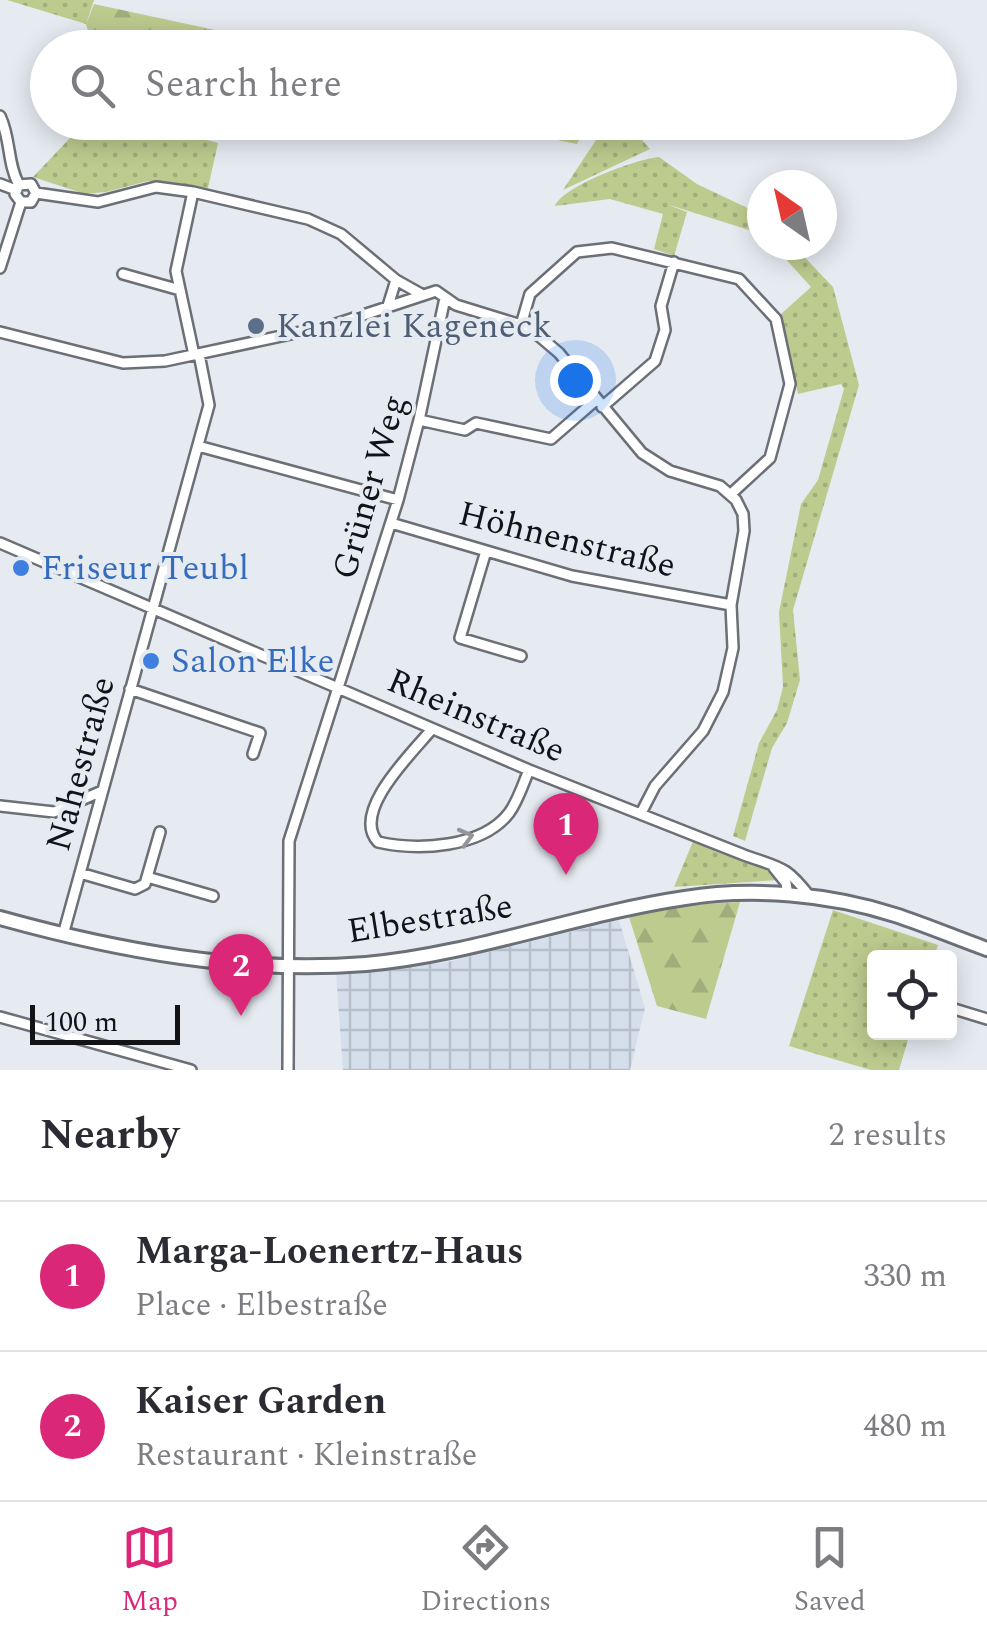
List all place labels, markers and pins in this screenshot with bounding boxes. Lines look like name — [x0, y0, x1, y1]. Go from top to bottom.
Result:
place label: Kanzlei Kageneck — [276, 300, 552, 353]
marker: Kanzlei Kageneck — [245, 315, 267, 337]
place label: Friseur Teubl — [41, 542, 249, 595]
marker: Friseur Teubl — [10, 557, 32, 579]
place label: Salon Elke — [171, 635, 334, 688]
marker: Salon Elke — [140, 650, 162, 672]
pin: 1 — [534, 792, 598, 875]
pin: 2 — [208, 934, 274, 1016]

